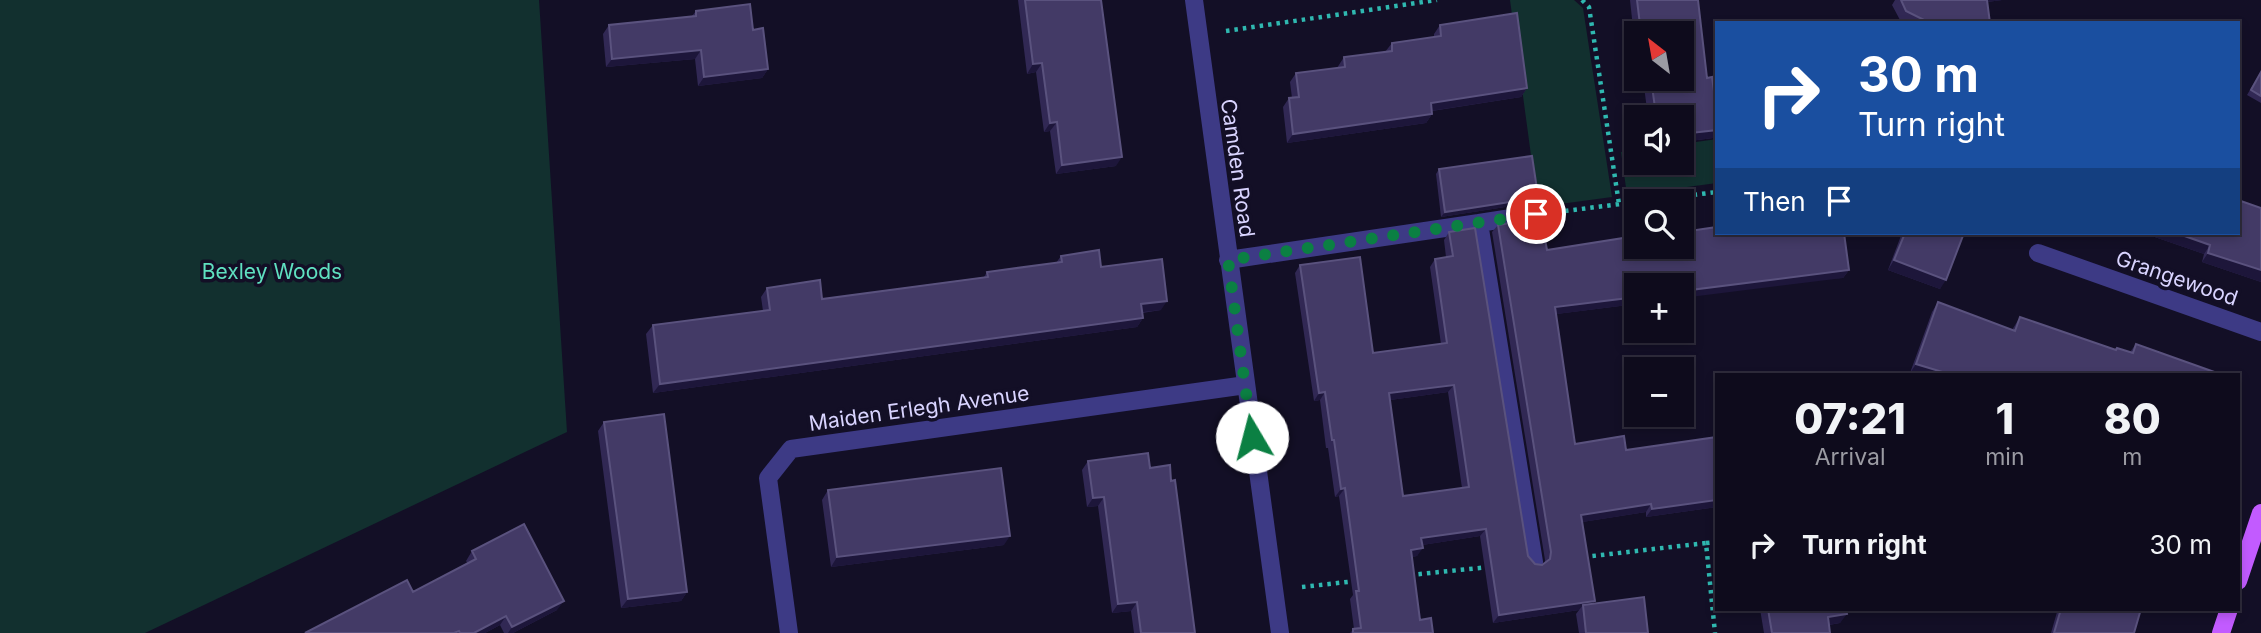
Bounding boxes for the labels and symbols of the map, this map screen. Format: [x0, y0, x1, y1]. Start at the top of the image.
north arrow [1624, 21, 1694, 91]
street label: Camden Road [1216, 97, 1260, 239]
pin [1506, 184, 1566, 244]
street label: Grangewood [2113, 245, 2241, 311]
park label: Bexley Woods [202, 259, 342, 284]
street label: Maiden Erlegh Avenue [807, 380, 1031, 436]
position arrow [1215, 400, 1289, 474]

